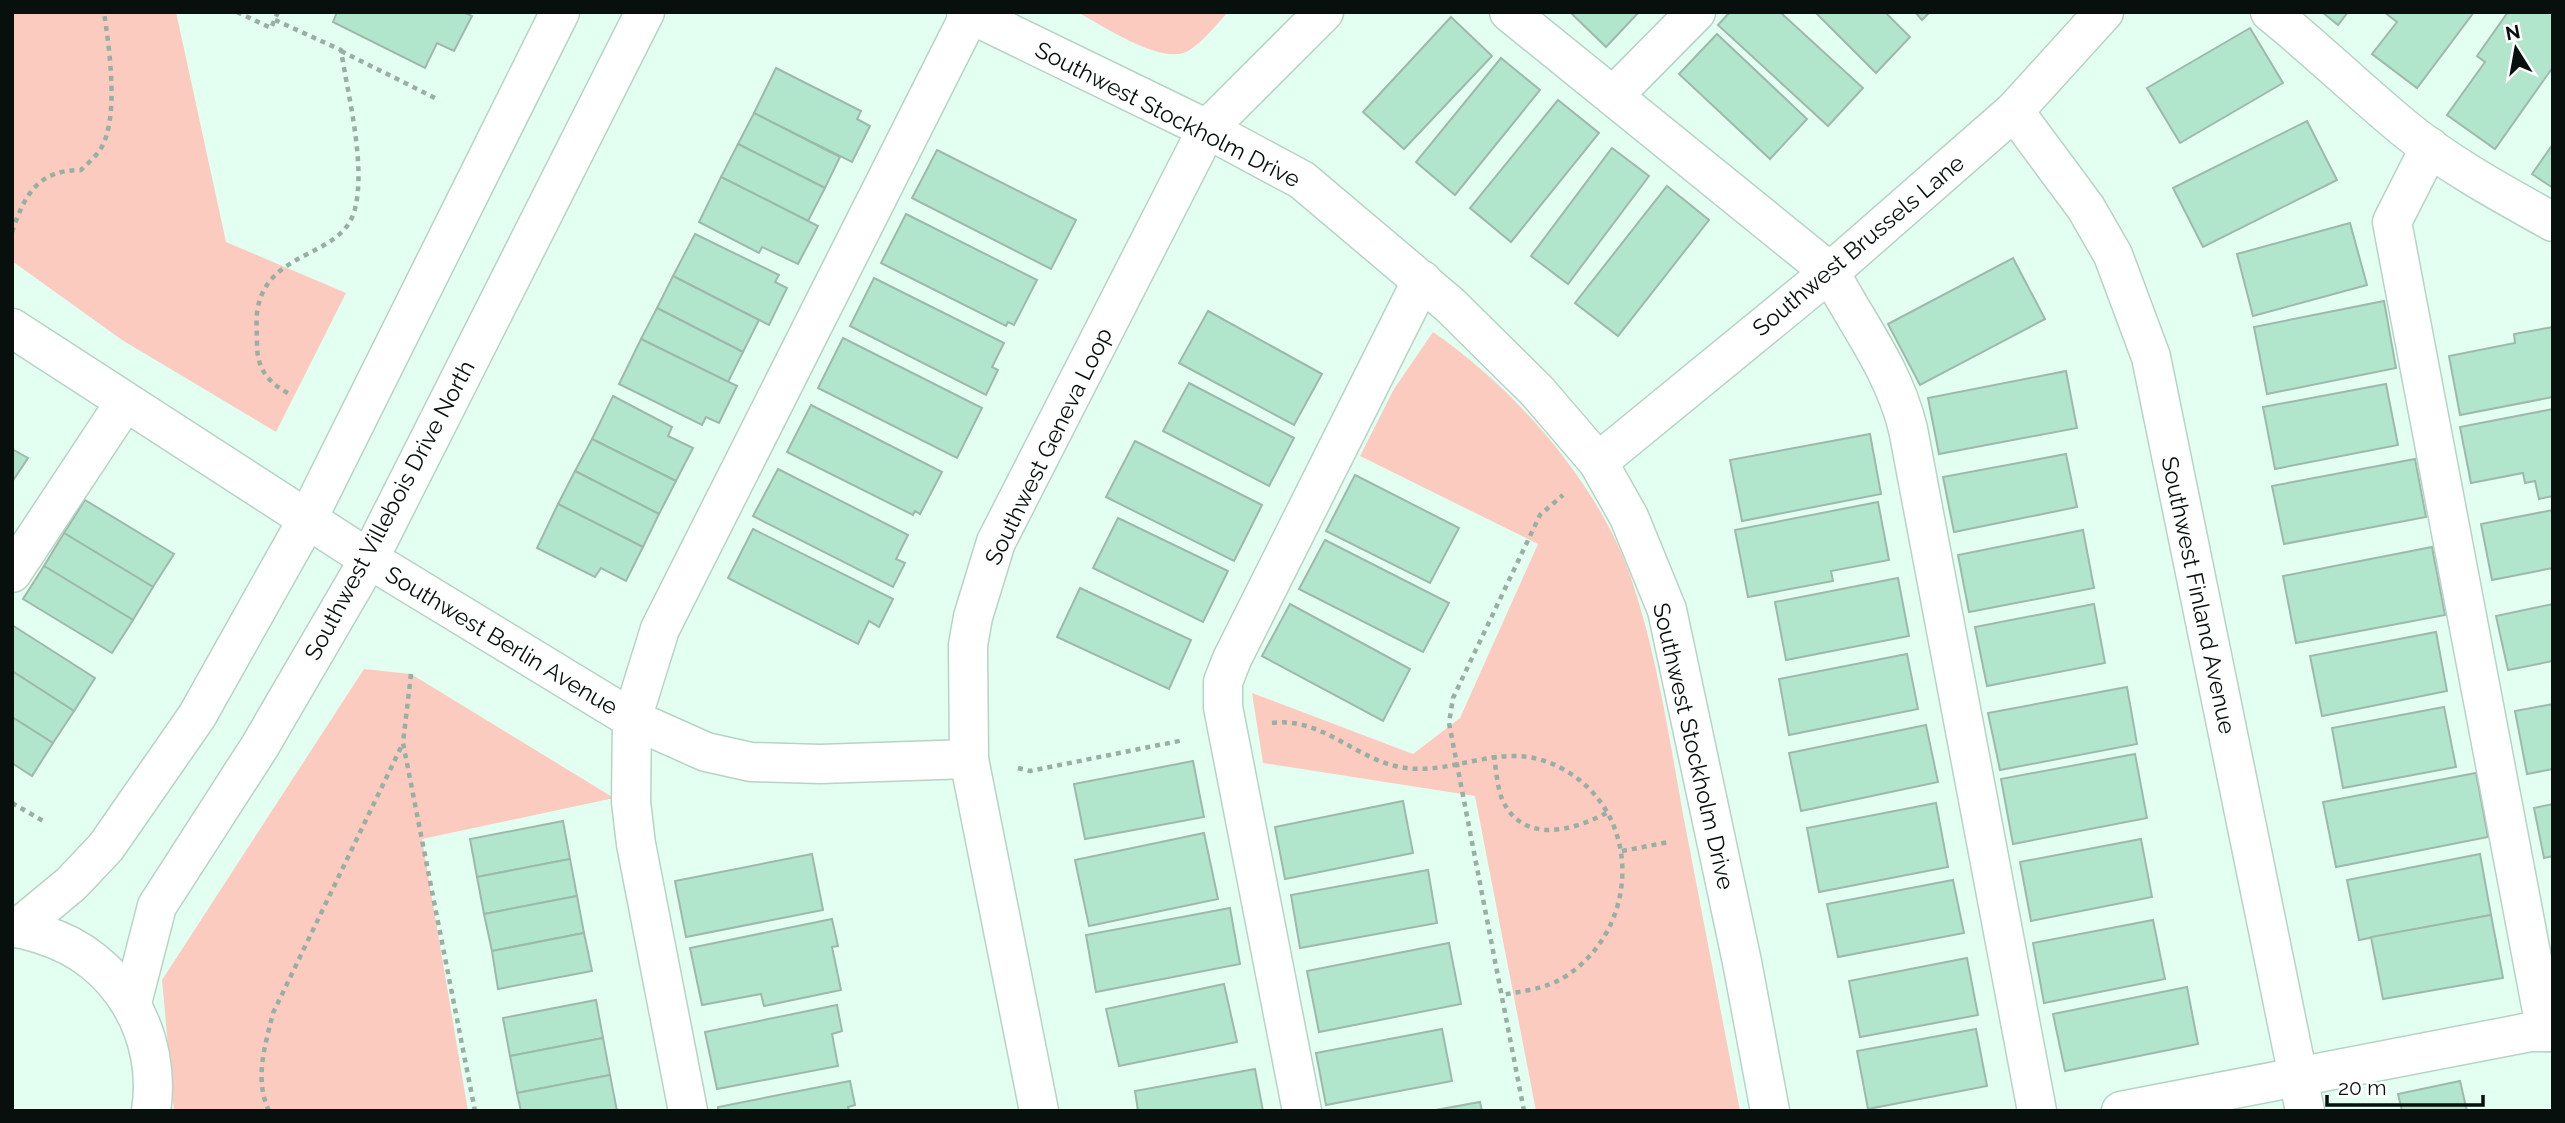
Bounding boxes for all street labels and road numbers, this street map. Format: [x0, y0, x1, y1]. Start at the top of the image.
street label: Southwest Stockholm Drive [1031, 35, 1305, 193]
street label: Southwest Brussels Lane [1747, 149, 1969, 341]
street label: Southwest Geneva Loop [979, 323, 1117, 569]
street label: Southwest Villebois Drive North [298, 356, 480, 664]
street label: Southwest Finland Avenue [2156, 454, 2242, 736]
street label: Southwest Berlin Avenue [381, 560, 623, 720]
street label: Southwest Stockholm Drive [1648, 600, 1740, 892]

